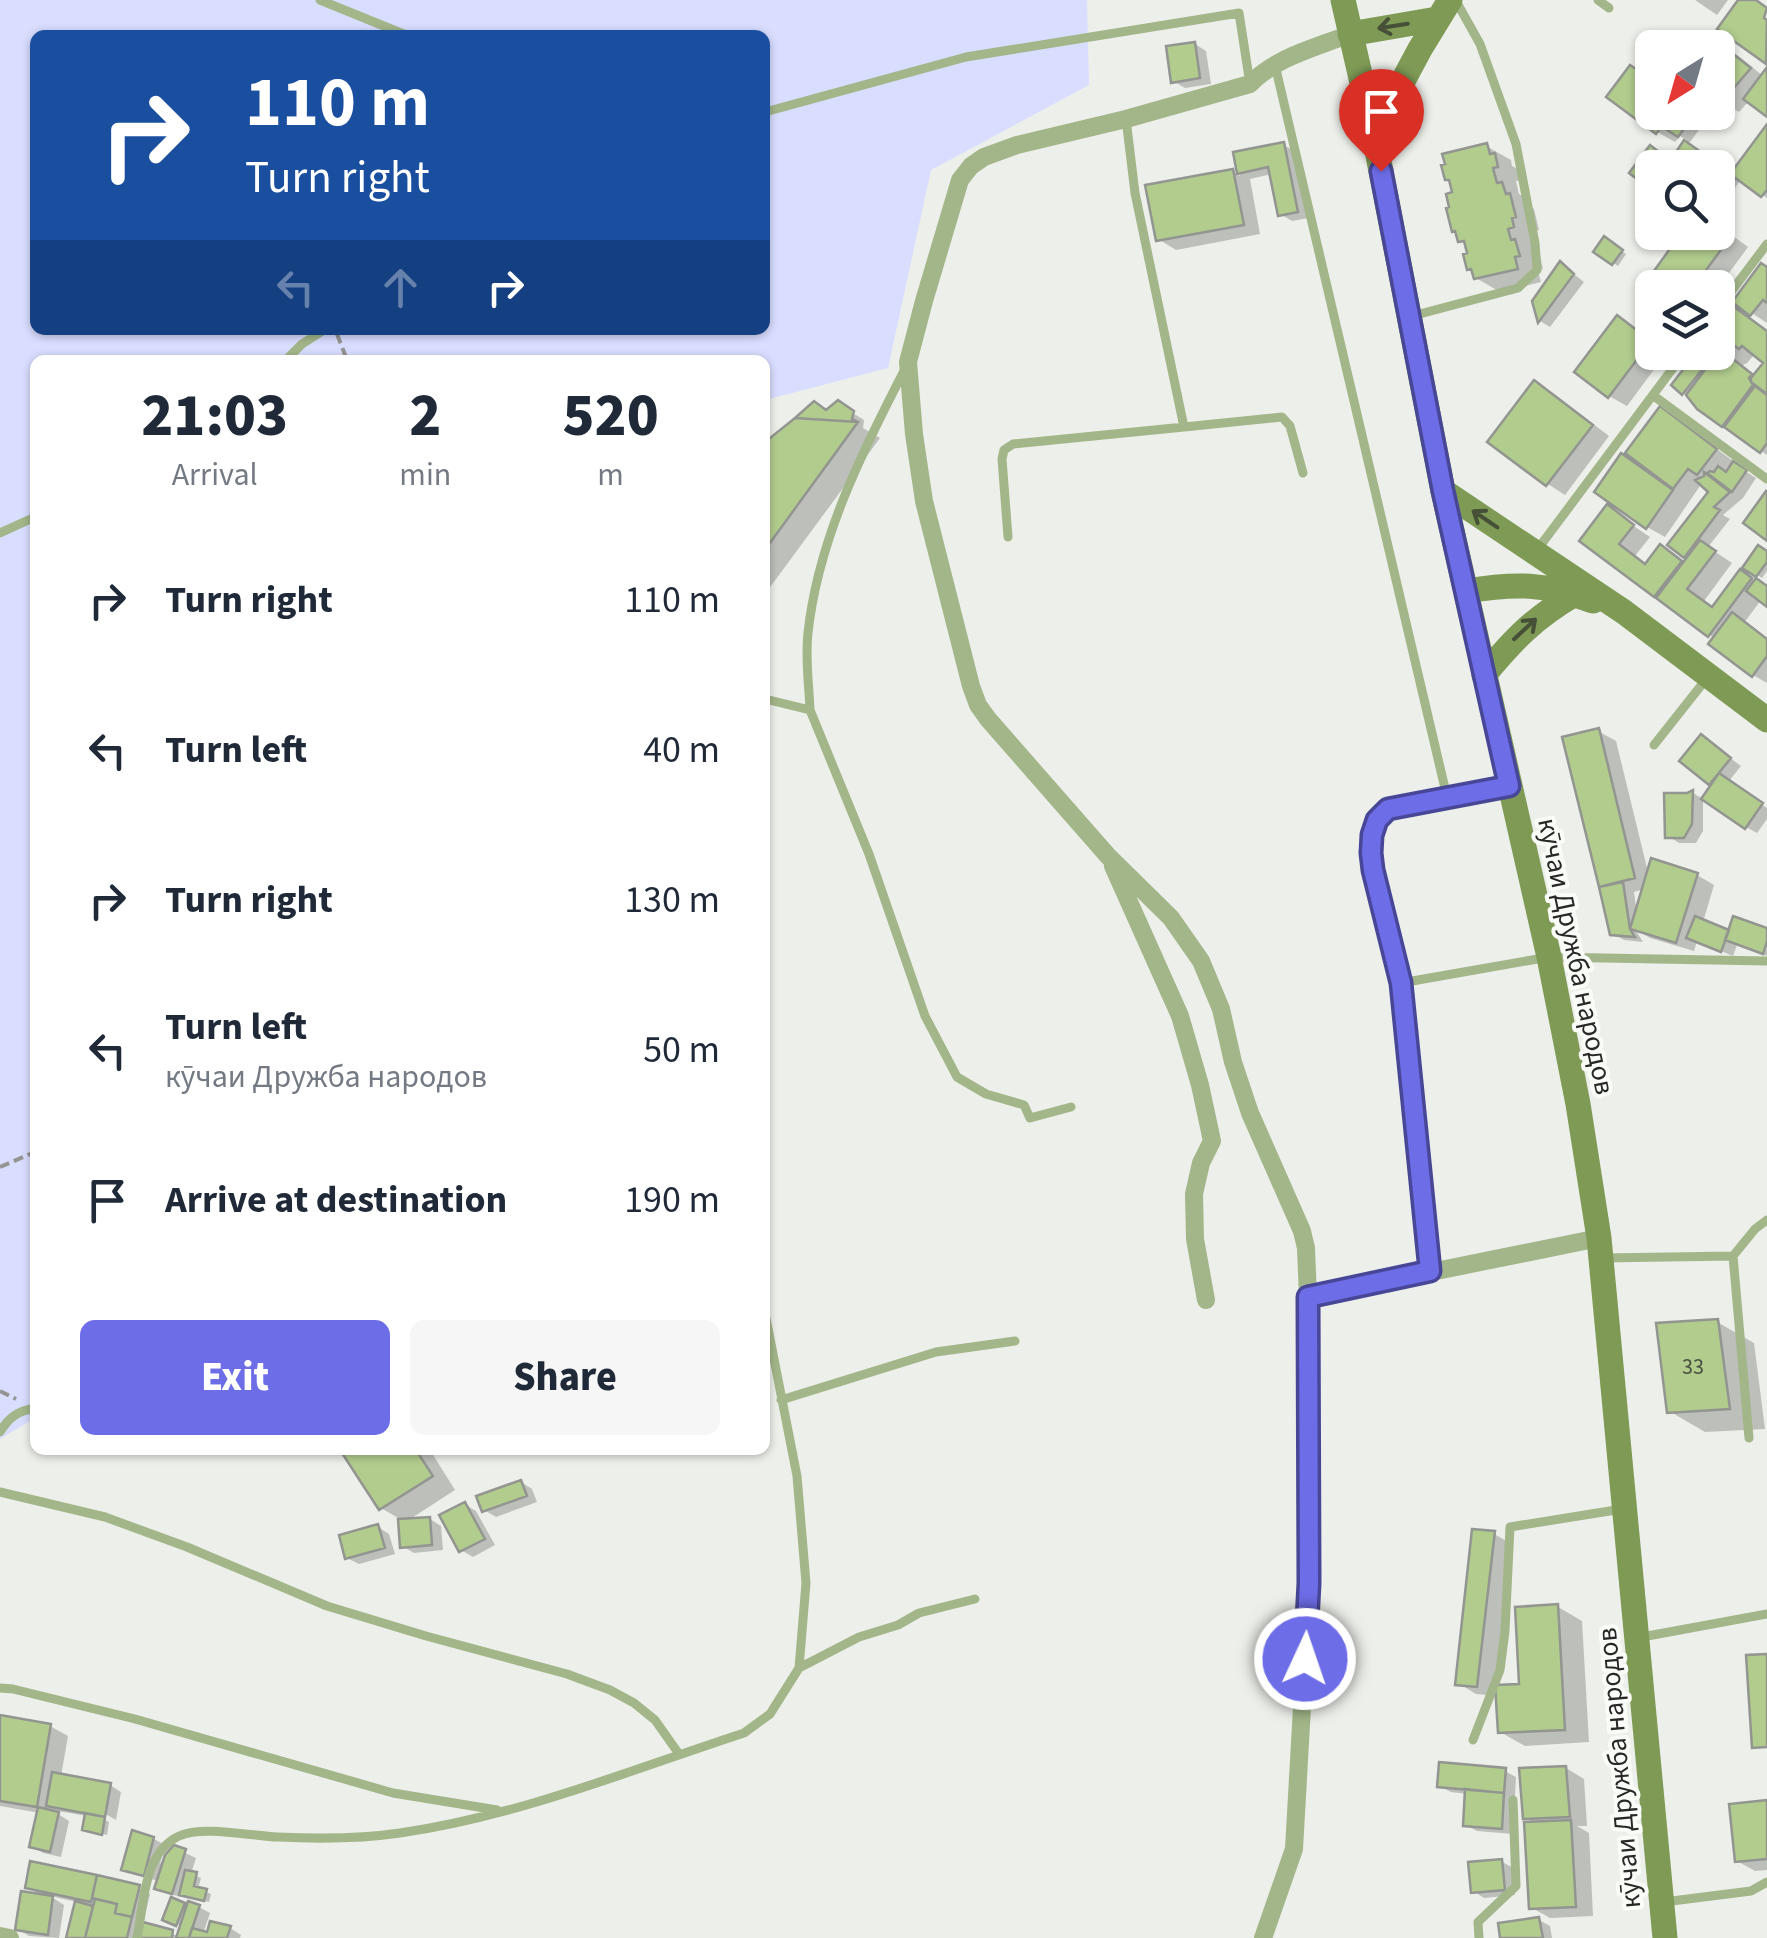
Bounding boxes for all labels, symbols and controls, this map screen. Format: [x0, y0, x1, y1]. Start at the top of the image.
one-way arrow [1378, 18, 1410, 36]
north arrow [1635, 30, 1735, 130]
map controls [1635, 30, 1735, 370]
text: 110 m [245, 53, 430, 153]
pin [1339, 69, 1424, 172]
icon: right [80, 70, 210, 200]
icon: arrive [1354, 84, 1409, 139]
text: Turn right [245, 146, 430, 210]
button: search [1635, 150, 1735, 250]
icon: left [268, 260, 323, 315]
icon: ahead [373, 260, 428, 315]
icon: right [478, 260, 533, 315]
button: layers [1635, 270, 1735, 370]
text: 21:03 [141, 374, 288, 459]
text: 2 [409, 374, 441, 459]
text: 520 [563, 374, 659, 459]
text: Arrival [172, 452, 258, 498]
text: min [399, 452, 451, 498]
text: m [597, 452, 624, 498]
one-way arrow [1471, 509, 1499, 530]
icon: right [80, 573, 135, 628]
text: Turn right [165, 573, 333, 627]
text: 110 m [624, 573, 720, 627]
one-way arrow [1513, 617, 1537, 641]
icon: left [80, 723, 135, 778]
text: Turn left [165, 723, 307, 777]
text: 40 m [643, 723, 720, 777]
street label: кӯчаи Дружба народов [1527, 814, 1625, 1098]
icon: right [80, 873, 135, 928]
text: Turn right [165, 873, 333, 927]
text: 130 m [624, 873, 720, 927]
text: Turn left [165, 1000, 307, 1054]
icon: left [80, 1023, 135, 1078]
text: 50 m [643, 1023, 720, 1077]
text: кӯчаи Дружба народов [165, 1054, 487, 1100]
icon: arrive [80, 1173, 135, 1228]
text: Arrive at destination [165, 1173, 507, 1227]
text: 190 m [624, 1173, 720, 1227]
button: Exit [80, 1320, 390, 1435]
button: Share [410, 1320, 720, 1435]
house number: 33 [1682, 1351, 1704, 1383]
position arrow [1253, 1607, 1357, 1711]
street label: кӯчаи Дружба народов [1587, 1626, 1651, 1910]

